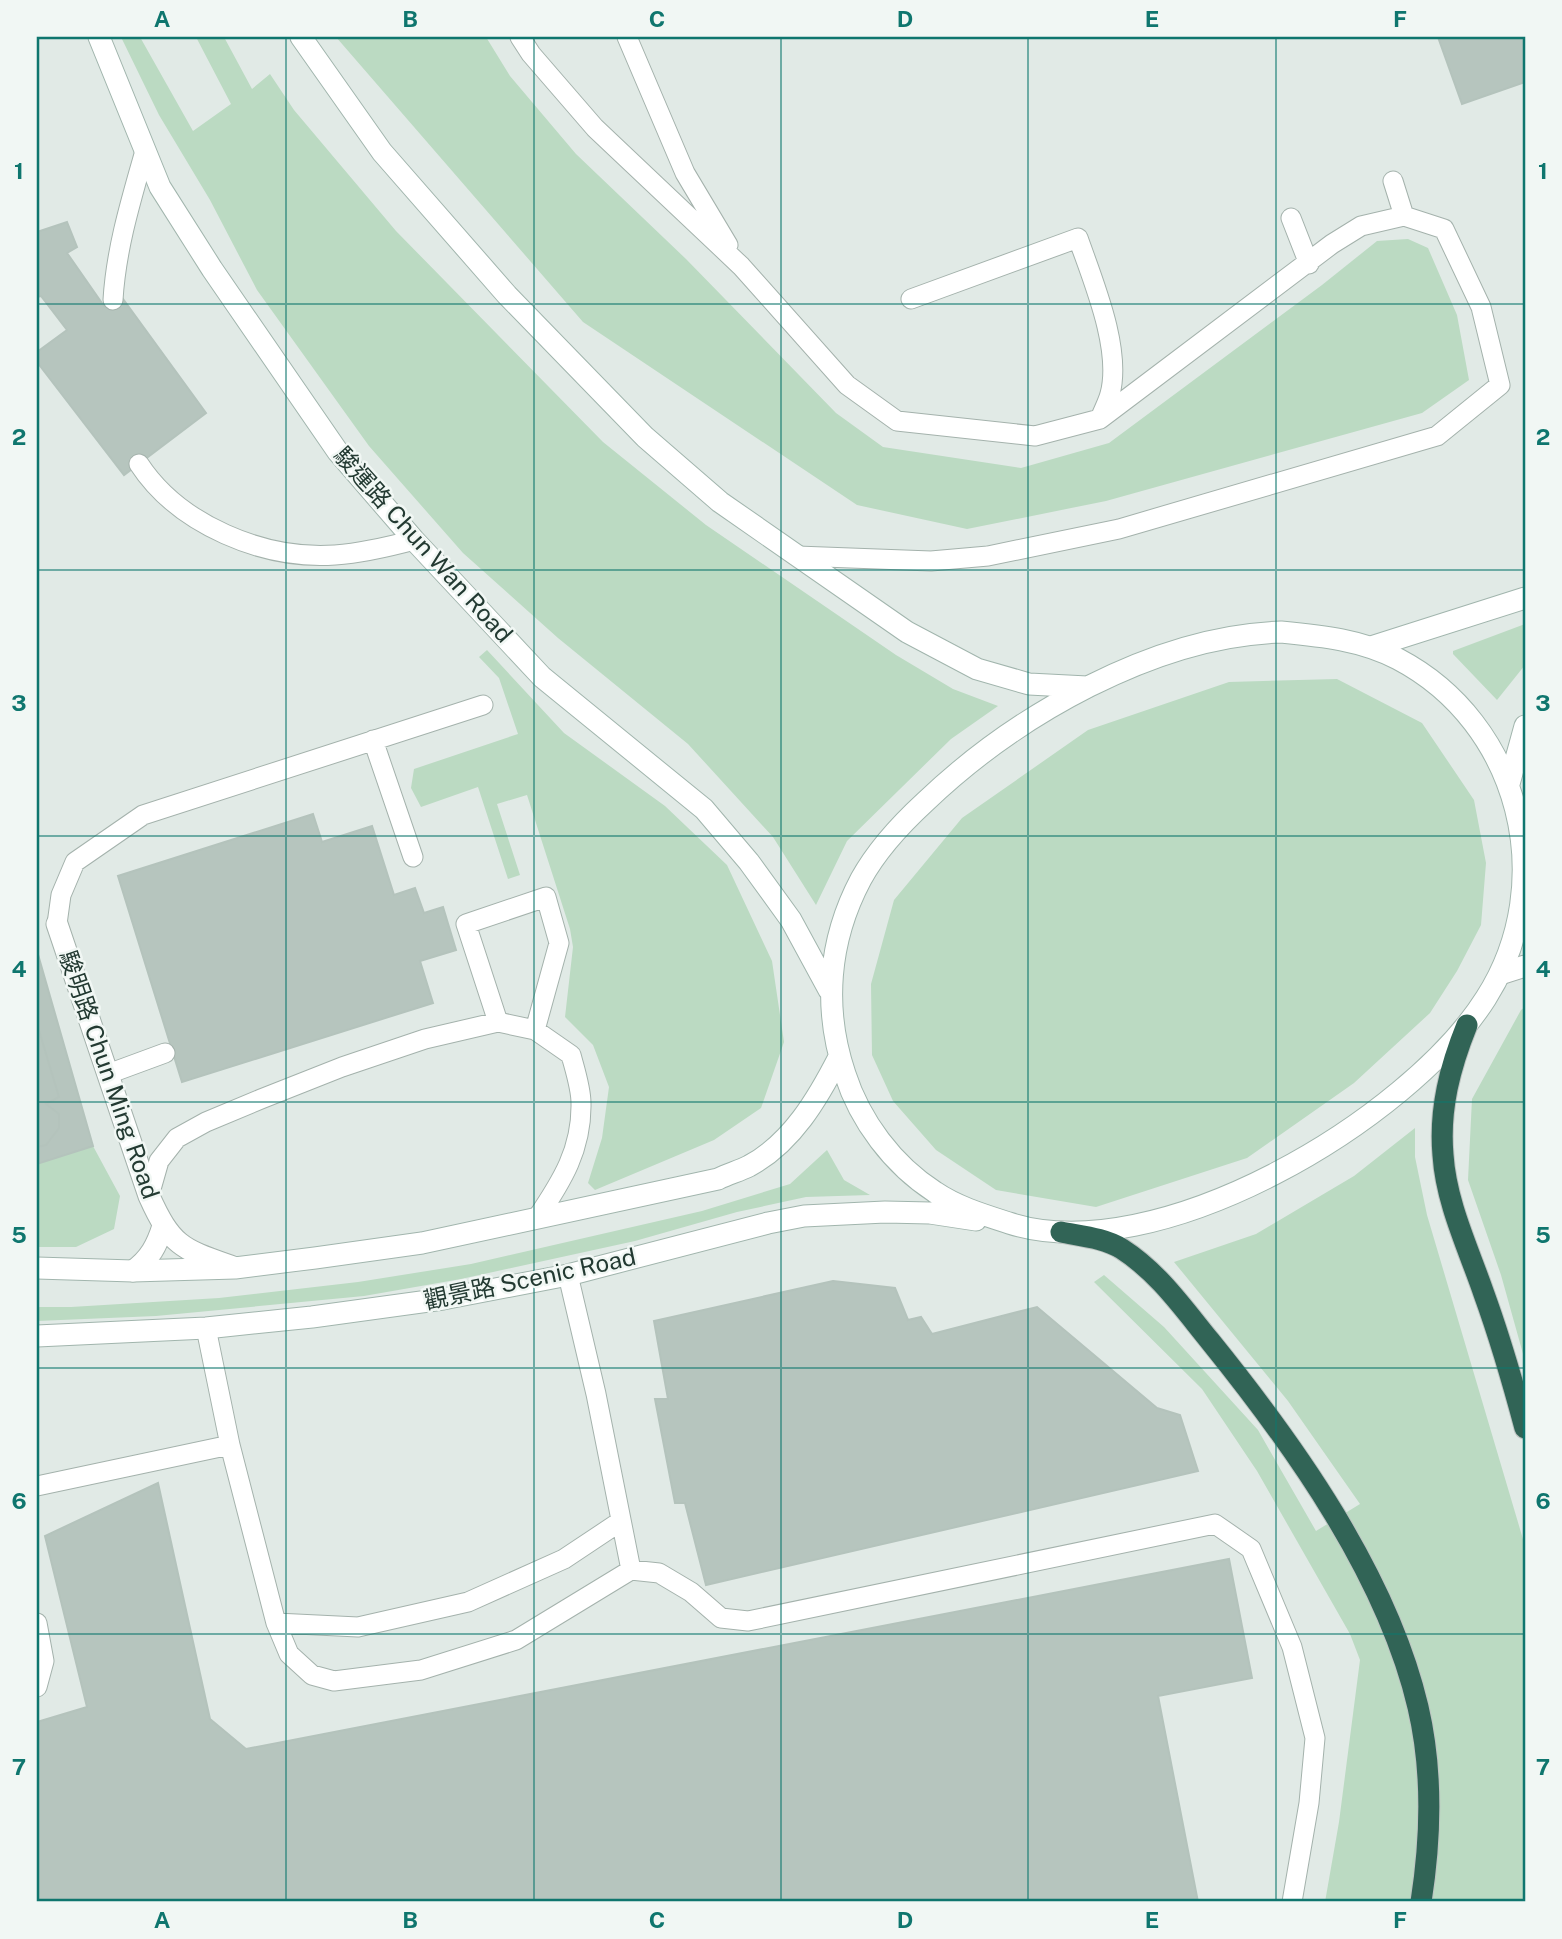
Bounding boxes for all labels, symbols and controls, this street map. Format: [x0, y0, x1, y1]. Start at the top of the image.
text: A [154, 5, 171, 32]
text: B [402, 5, 418, 32]
text: C [649, 5, 665, 32]
text: D [897, 5, 913, 32]
text: E [1145, 5, 1159, 32]
text: F [1393, 5, 1407, 32]
text: 1 [14, 157, 24, 184]
text: 1 [1538, 157, 1548, 184]
text: 2 [12, 423, 26, 450]
text: 2 [1536, 423, 1550, 450]
street label: 駿運路 Chun Wan Road [329, 441, 519, 648]
text: 3 [11, 689, 27, 716]
text: 3 [1535, 689, 1551, 716]
street label: 駿明路 Chun Ming Road [54, 947, 166, 1203]
text: 4 [11, 955, 27, 982]
text: 4 [1535, 955, 1551, 982]
text: 5 [11, 1221, 27, 1248]
text: 5 [1535, 1221, 1551, 1248]
street label: 觀景路 Scenic Road [421, 1242, 638, 1314]
text: 6 [11, 1487, 27, 1514]
text: 6 [1535, 1487, 1551, 1514]
text: 7 [12, 1753, 26, 1780]
text: 7 [1536, 1753, 1550, 1780]
text: A [154, 1906, 171, 1933]
text: B [402, 1906, 418, 1933]
text: C [649, 1906, 665, 1933]
text: D [897, 1906, 913, 1933]
text: E [1145, 1906, 1159, 1933]
text: F [1393, 1906, 1407, 1933]

